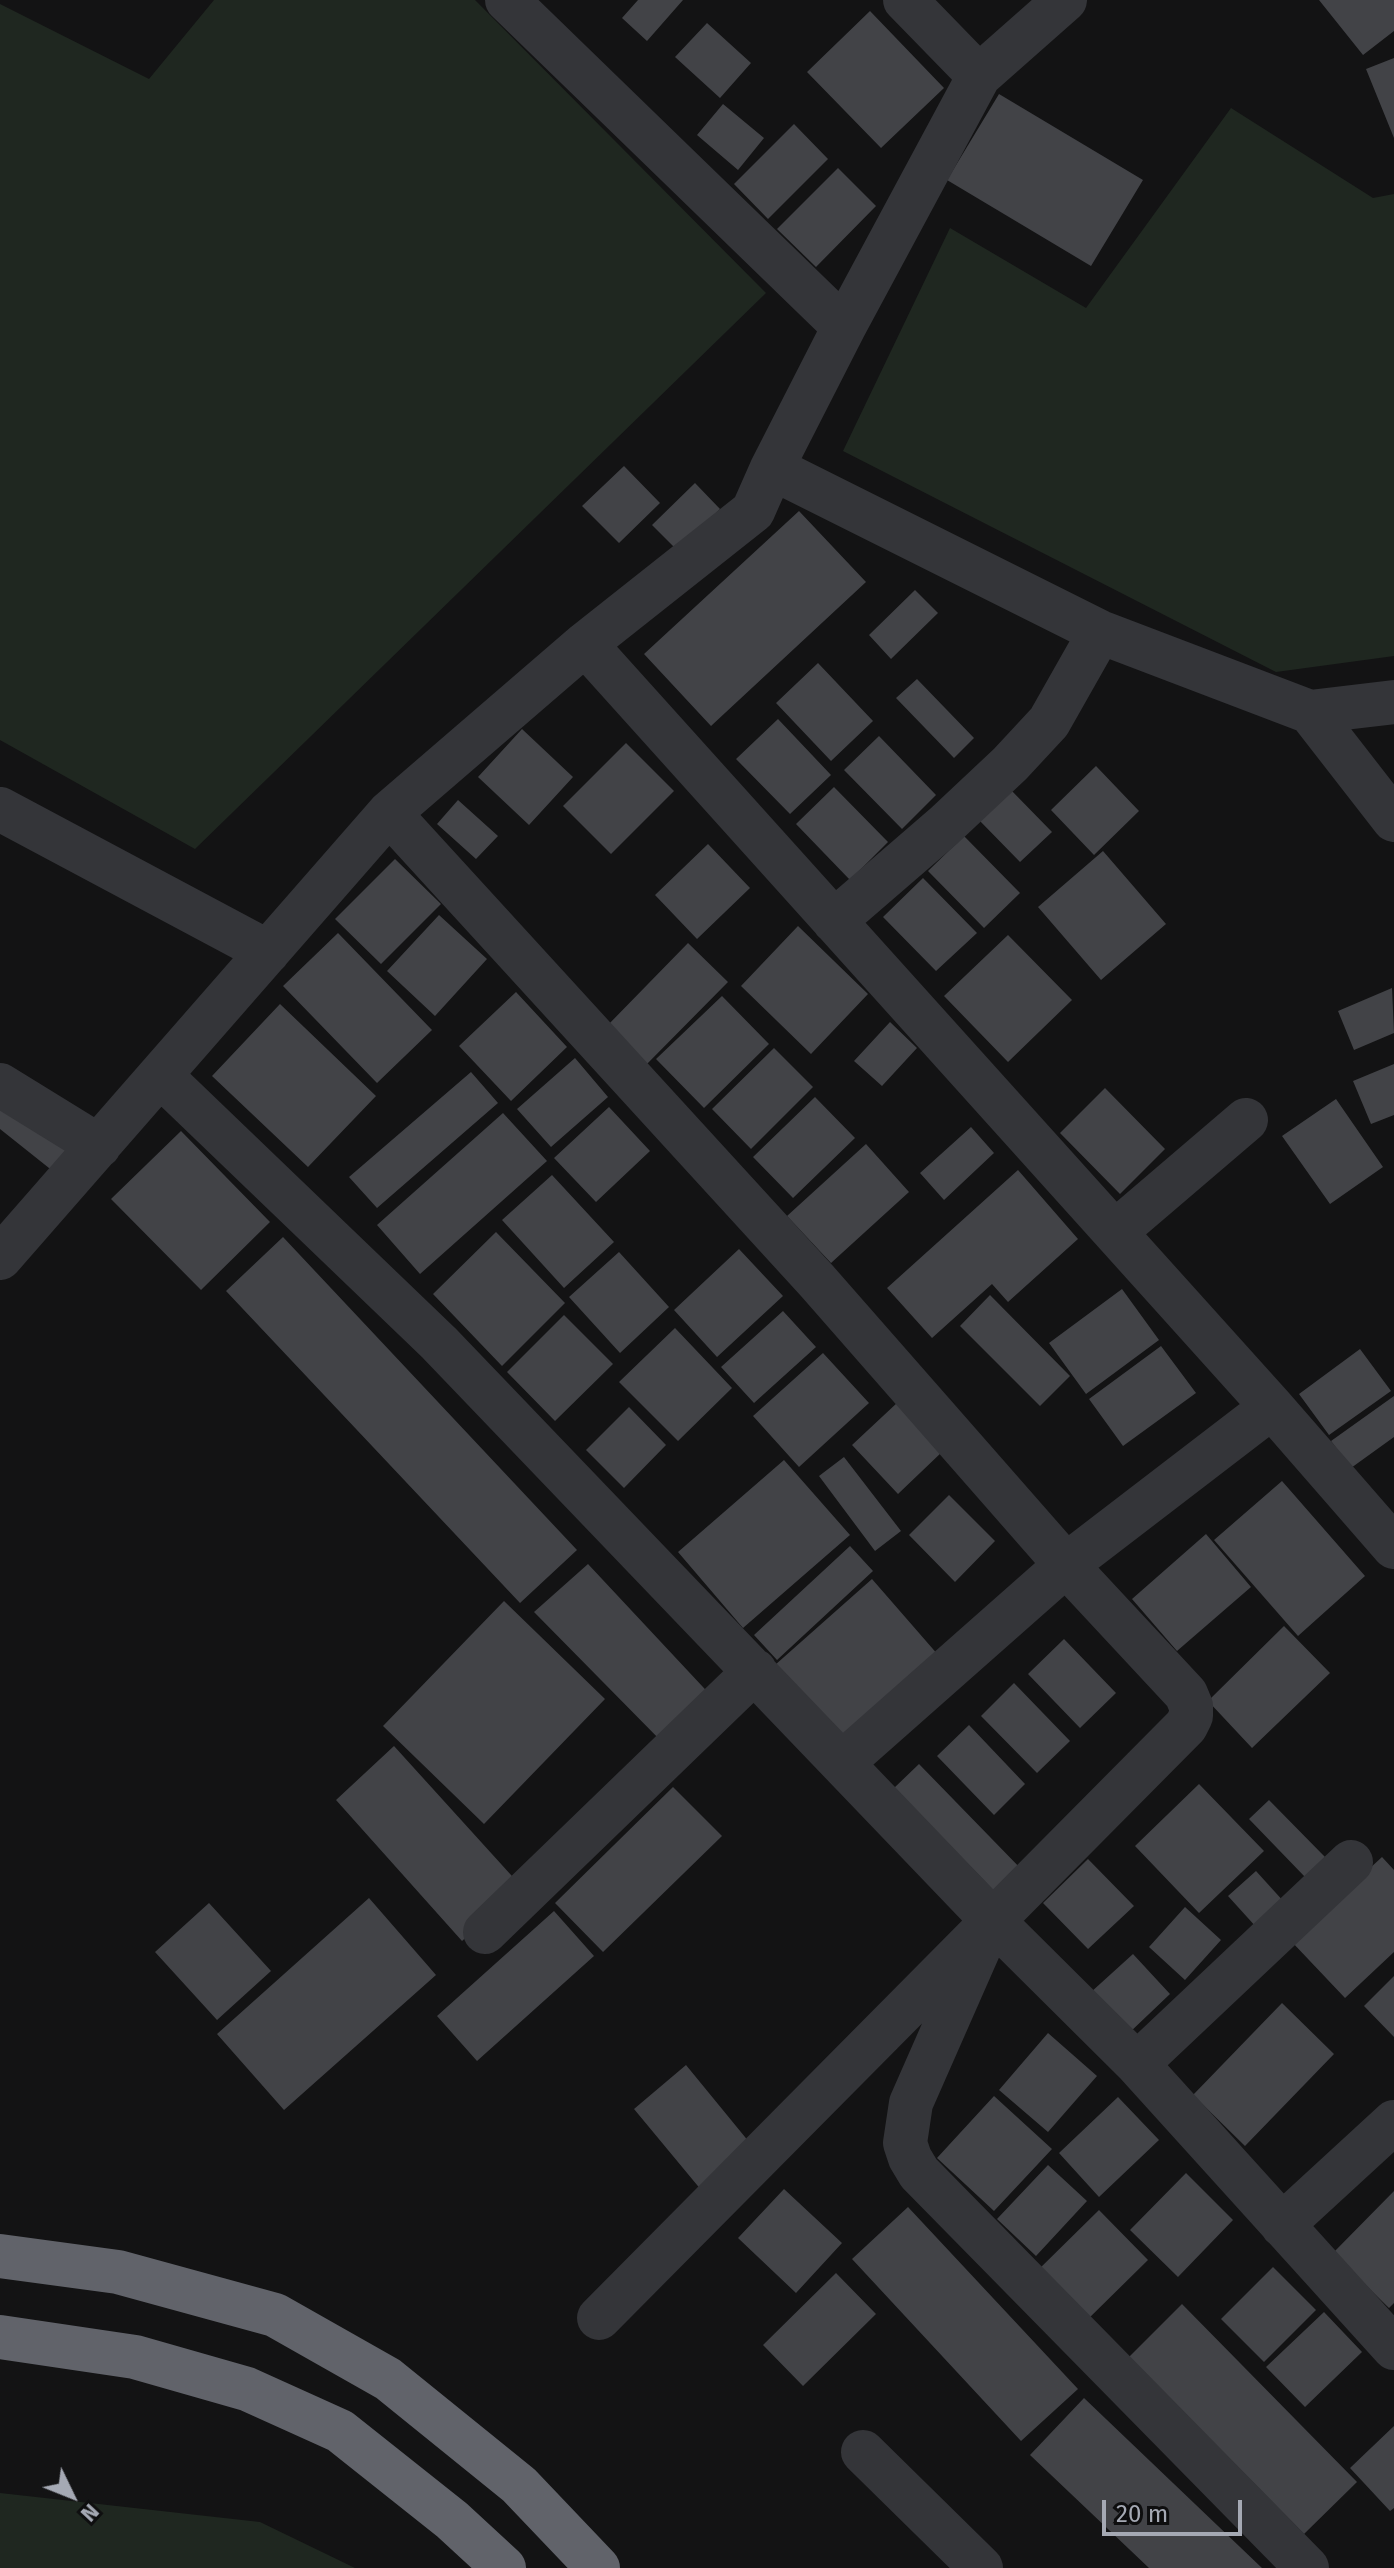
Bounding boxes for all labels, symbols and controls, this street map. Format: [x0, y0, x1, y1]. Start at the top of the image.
north arrow [32, 2456, 112, 2536]
scale bar [1106, 2484, 1246, 2534]
text: N [75, 2498, 105, 2527]
text: 20 m [1116, 2500, 1168, 2528]

